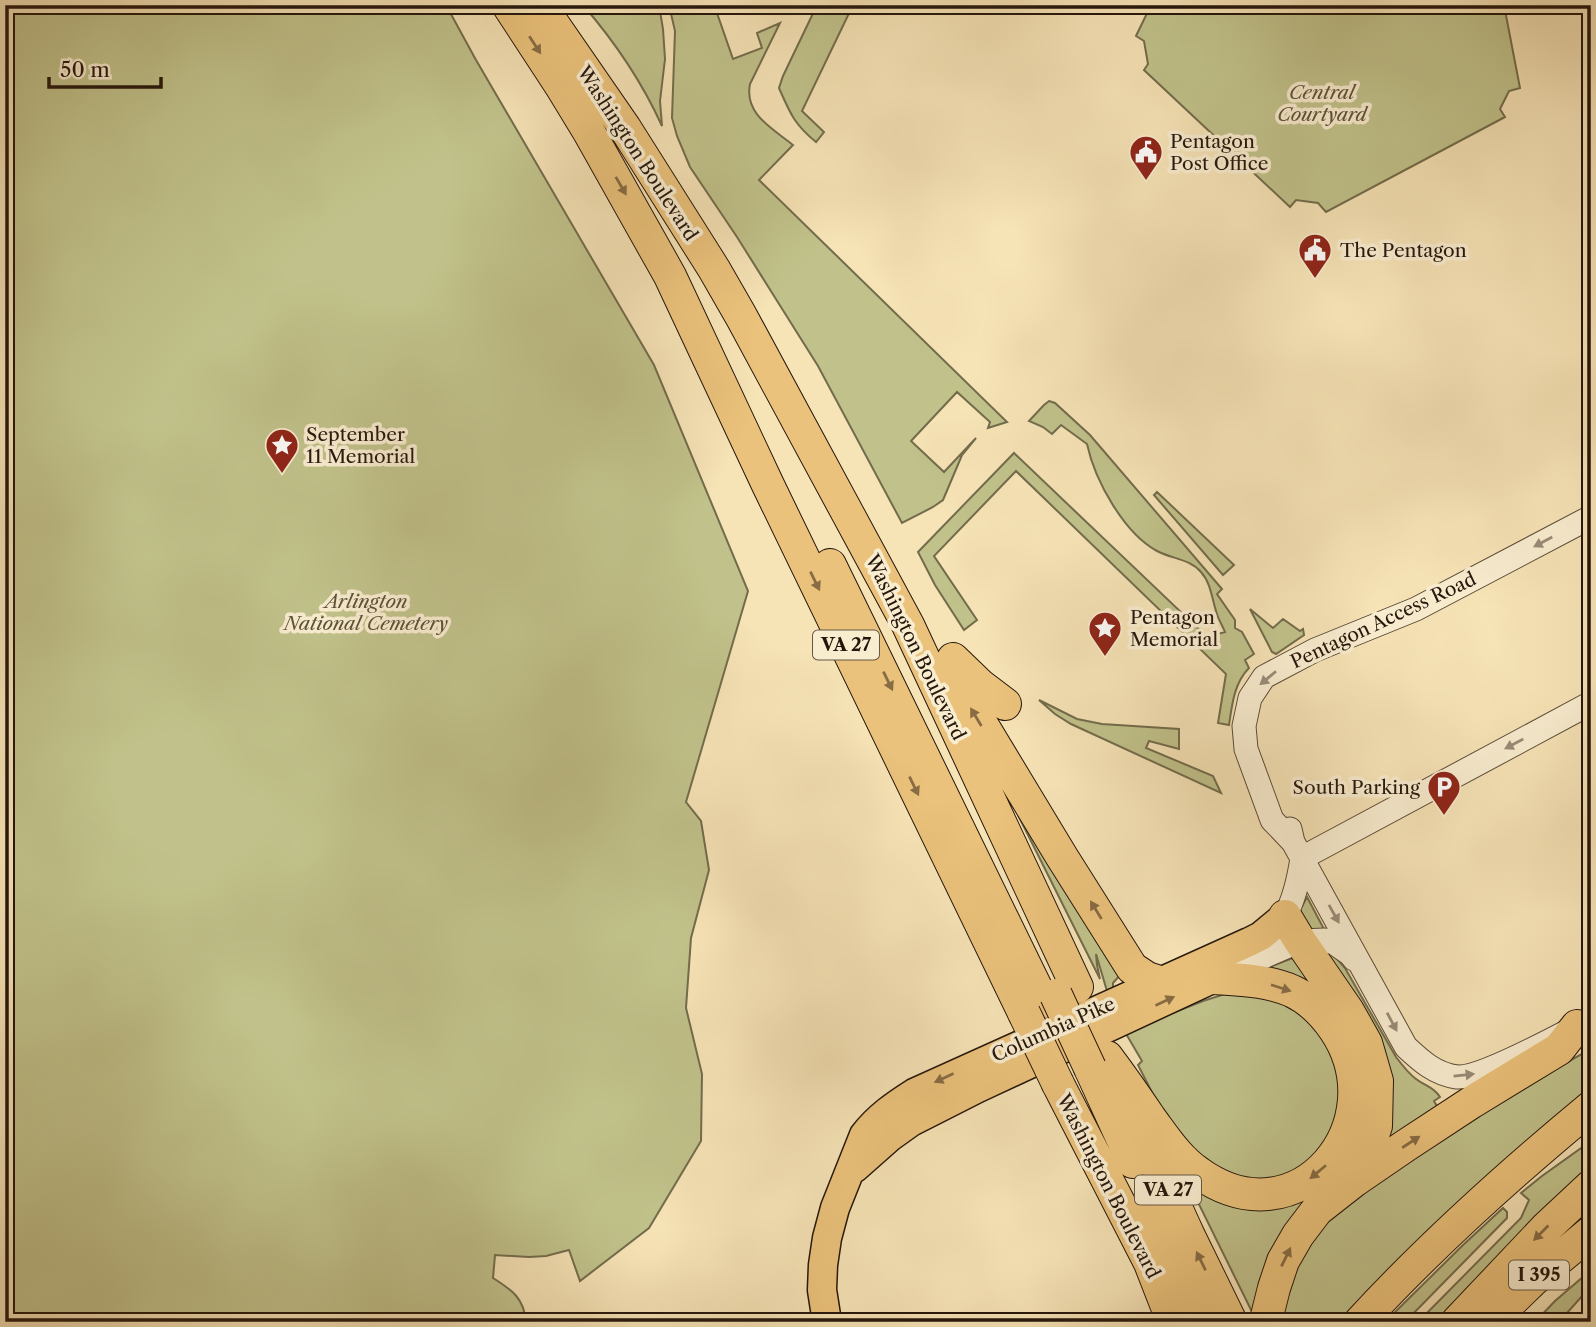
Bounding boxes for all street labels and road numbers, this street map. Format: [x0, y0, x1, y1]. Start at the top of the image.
street label: Washington Boulevard [572, 61, 703, 245]
street label: Washington Boulevard [860, 550, 971, 744]
street label: Pentagon Access Road [1287, 567, 1480, 674]
road number: VA 27 [813, 630, 879, 660]
street label: Columbia Pike [988, 992, 1118, 1067]
street label: Washington Boulevard [1052, 1089, 1165, 1283]
road number: VA 27 [1135, 1176, 1201, 1204]
road number: I 395 [1509, 1260, 1569, 1290]

